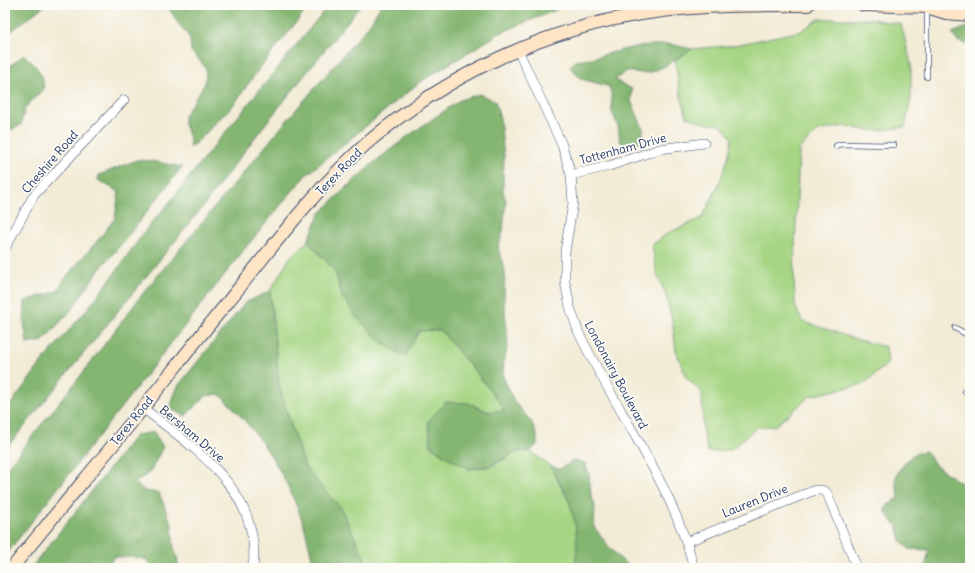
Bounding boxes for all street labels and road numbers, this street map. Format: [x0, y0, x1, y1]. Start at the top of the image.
street label: Cheshire Road [18, 127, 81, 196]
street label: Tottenham Drive [578, 130, 668, 167]
street label: Terex Road [312, 145, 365, 198]
street label: Londonairy Boulevard [582, 318, 651, 431]
street label: Terex Road [107, 393, 156, 449]
street label: Bersham Drive [157, 402, 228, 465]
street label: Lauren Drive [720, 481, 790, 520]

